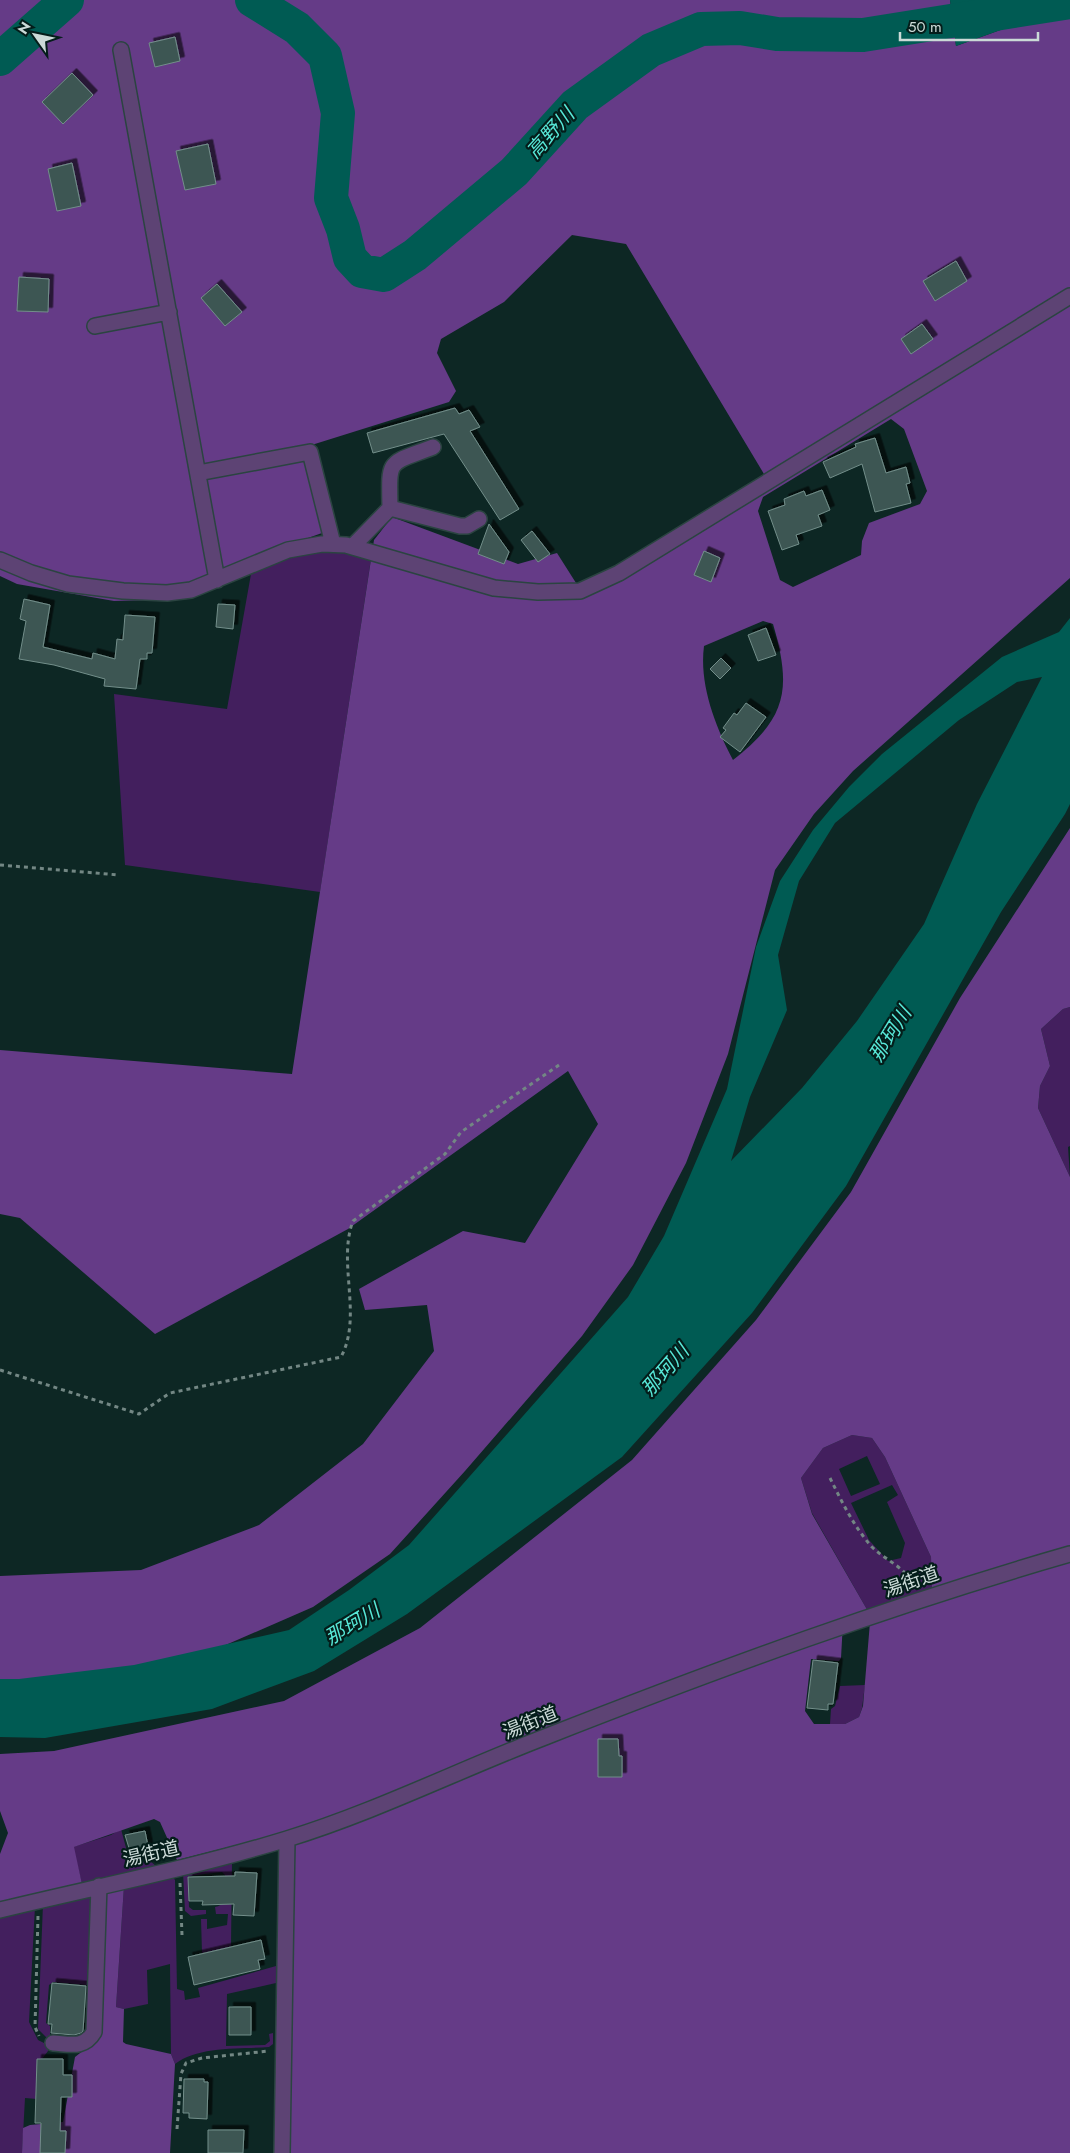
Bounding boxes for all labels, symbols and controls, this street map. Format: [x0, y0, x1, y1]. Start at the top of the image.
north arrow [10, 10, 60, 60]
scale bar [900, 10, 1038, 42]
text: 50 m [908, 16, 942, 38]
text: N [13, 18, 36, 38]
water label: 高野川 [520, 100, 583, 165]
water label: 那珂川 [862, 999, 920, 1067]
water label: 那珂川 [635, 1337, 697, 1402]
street label: 湯街道 [880, 1559, 943, 1604]
water label: 那珂川 [319, 1596, 387, 1652]
street label: 湯街道 [499, 1699, 562, 1746]
street label: 湯街道 [120, 1834, 182, 1873]

